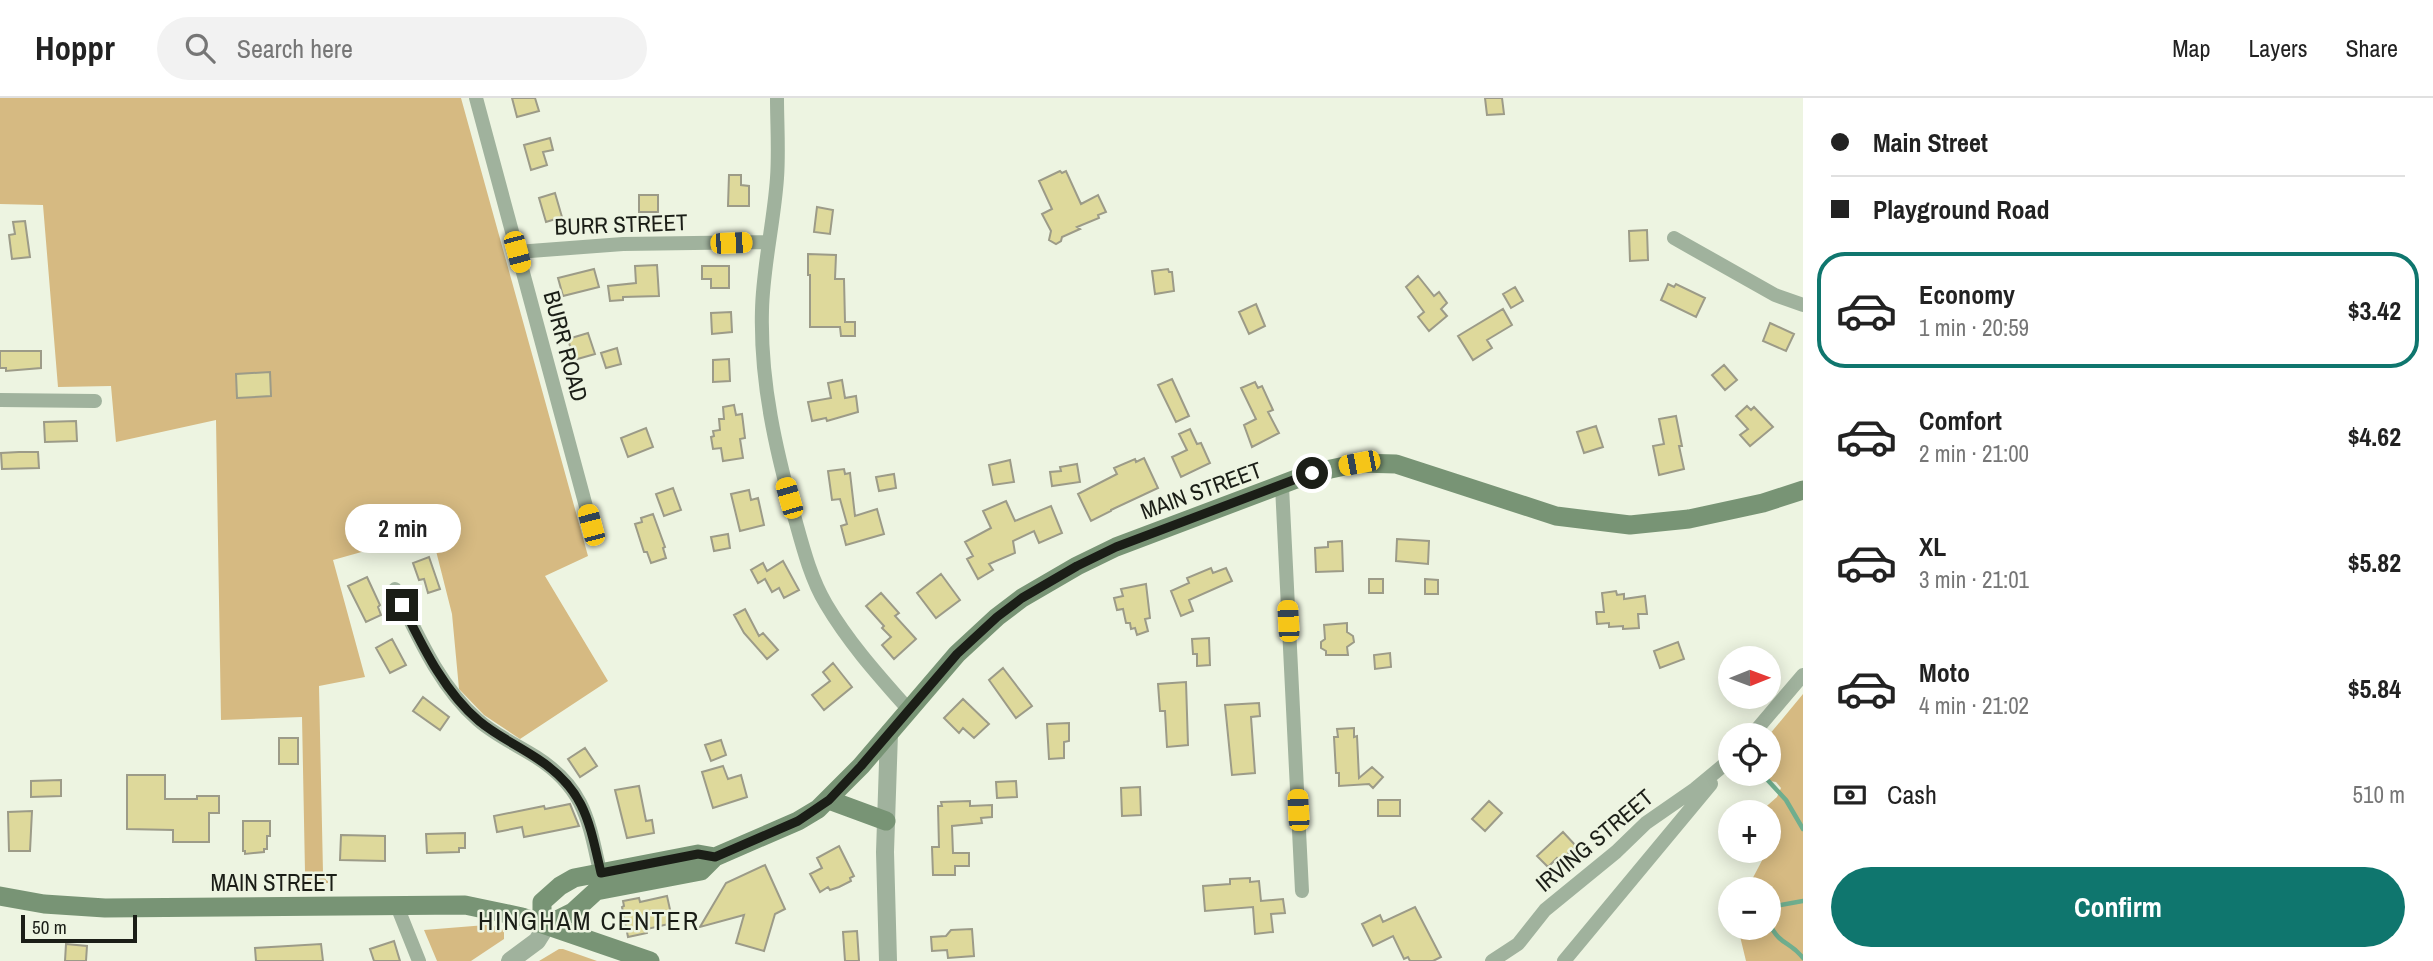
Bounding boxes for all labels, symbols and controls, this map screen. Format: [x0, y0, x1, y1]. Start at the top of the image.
search box [157, 17, 647, 80]
text: Hoppr [35, 26, 115, 70]
icon: search [181, 29, 219, 67]
text: Search here [237, 31, 353, 66]
text: Map [2172, 32, 2210, 64]
text: Layers [2248, 32, 2307, 64]
text: Share [2345, 32, 2398, 64]
text: Main Street [1873, 125, 1988, 160]
text: Playground Road [1873, 192, 2050, 227]
street label: BURR STREET [554, 206, 689, 242]
car [502, 229, 533, 275]
car [710, 232, 753, 254]
text: Economy [1919, 277, 2015, 312]
icon: car [1835, 279, 1898, 342]
street label: BURR ROAD [536, 287, 596, 405]
text: $3.42 [2348, 293, 2401, 328]
text: 1 min · 20:59 [1919, 312, 2029, 343]
text: Comfort [1919, 403, 2002, 438]
icon: car [1835, 405, 1898, 468]
text: $4.62 [2348, 419, 2401, 454]
text: 2 min · 21:00 [1919, 438, 2029, 469]
car [1337, 449, 1382, 477]
street label: MAIN STREET [1136, 454, 1266, 526]
route start [1296, 457, 1328, 489]
car [774, 475, 805, 521]
car [576, 502, 607, 548]
callout: 2 min [344, 504, 460, 552]
text: 2 min [378, 513, 428, 544]
text: XL [1919, 529, 1946, 564]
icon: car [1835, 531, 1898, 594]
text: $5.82 [2348, 545, 2401, 580]
text: 3 min · 21:01 [1919, 564, 2029, 595]
route end [386, 589, 418, 621]
car [1277, 599, 1300, 643]
north arrow [1718, 646, 1782, 709]
map controls [1718, 646, 1781, 940]
text: Moto [1919, 655, 1970, 690]
icon: car [1835, 657, 1898, 720]
text: $5.84 [2348, 671, 2401, 706]
text: 4 min · 21:02 [1919, 690, 2029, 721]
button: locate [1718, 723, 1781, 786]
icon: cash [1831, 776, 1869, 814]
text: Cash [1887, 777, 1937, 812]
text: 510 m [2353, 779, 2405, 810]
street label: IRVING STREET [1529, 781, 1660, 898]
car [1287, 788, 1310, 832]
button: + [1718, 800, 1781, 863]
street label: MAIN STREET [211, 867, 338, 898]
button: Confirm [1831, 867, 2405, 947]
button: − [1718, 877, 1781, 940]
district label: HINGHAM CENTER [478, 903, 700, 938]
scale bar [21, 912, 136, 944]
text: 50 m [32, 914, 67, 940]

